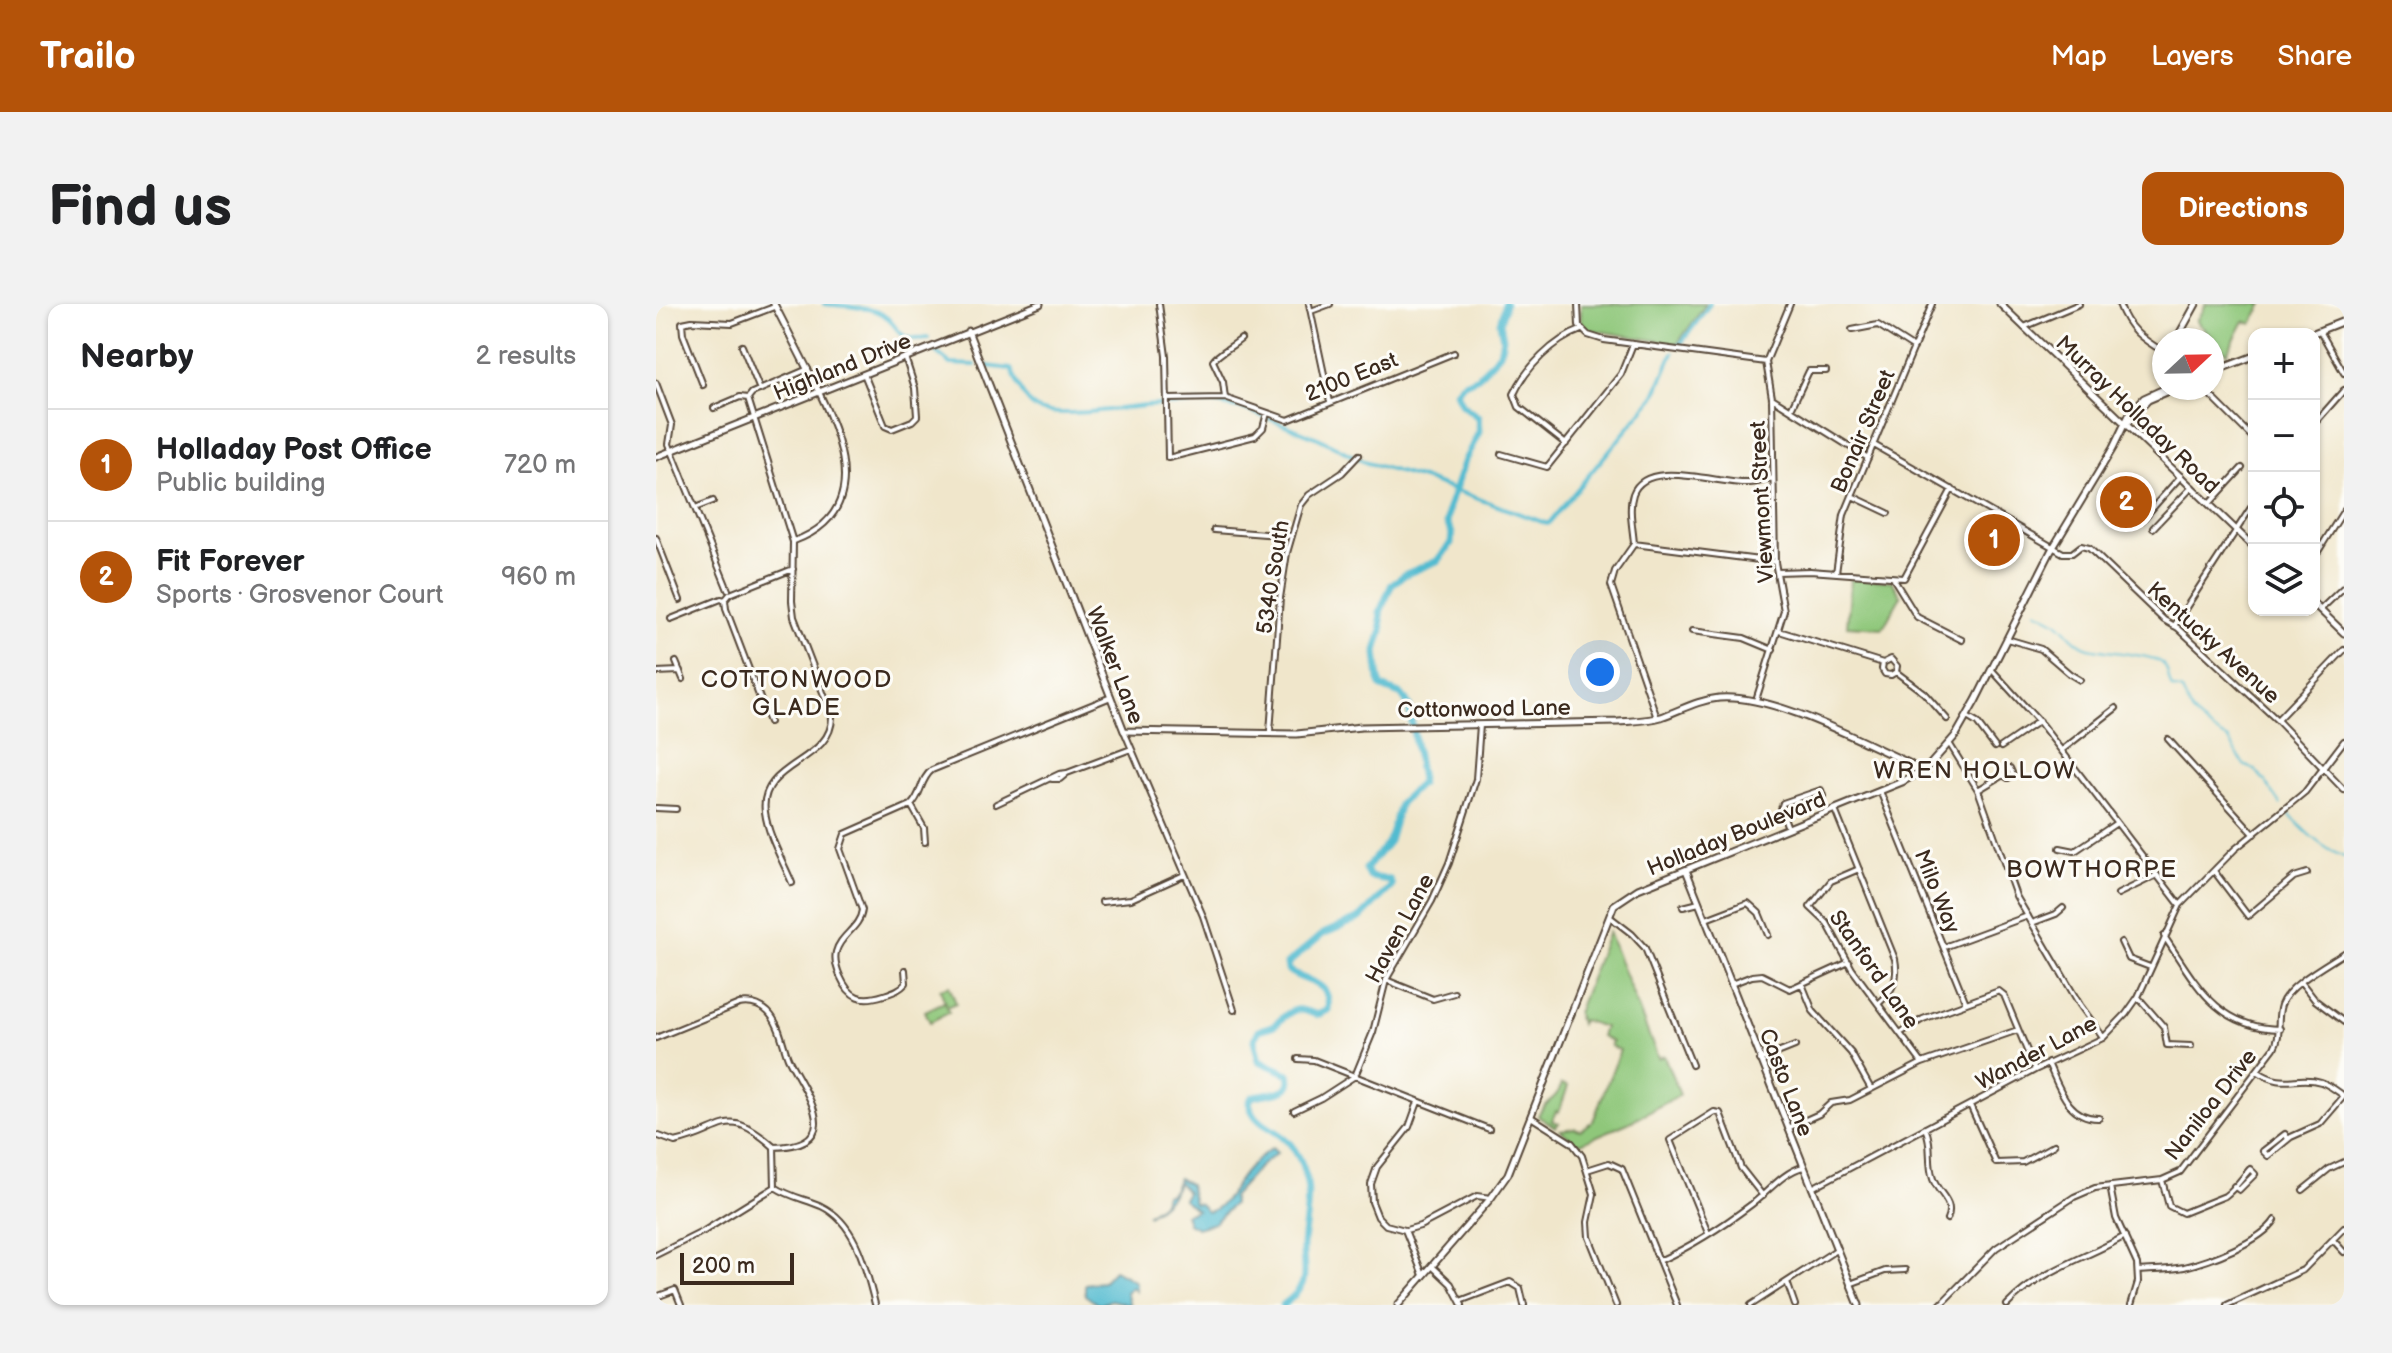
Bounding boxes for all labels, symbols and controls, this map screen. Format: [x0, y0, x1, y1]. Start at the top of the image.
text: Trailo [40, 34, 136, 79]
text: Map [2051, 40, 2107, 73]
text: Layers [2151, 40, 2234, 73]
text: Share [2278, 40, 2352, 73]
button: Directions [2142, 172, 2344, 245]
text: Find us [48, 175, 232, 242]
street label: Highland Drive [770, 328, 915, 407]
north arrow [2152, 328, 2224, 400]
map controls [2248, 328, 2320, 616]
button: + [2248, 328, 2320, 400]
street label: Murray Holladay Road [2050, 330, 2224, 500]
text: Nearby [80, 336, 194, 377]
text: 2 results [476, 341, 576, 372]
street label: 2100 East [1301, 347, 1402, 408]
street label: Bonair Street [1825, 366, 1902, 497]
button: − [2248, 400, 2320, 472]
street label: Viewmont Street [1745, 420, 1780, 584]
text: Holladay Post Office [156, 432, 432, 468]
text: 1 [101, 450, 111, 481]
text: 720 m [504, 450, 576, 481]
text: Public building [156, 468, 325, 499]
pin: 2 [2100, 472, 2152, 532]
button: locate [2248, 472, 2320, 544]
pin: 1 [1968, 510, 2020, 570]
street label: 5340 South [1251, 518, 1296, 636]
text: Fit Forever [156, 544, 304, 580]
button: layers [2248, 544, 2320, 616]
text: 2 [98, 562, 114, 593]
text: 960 m [501, 562, 576, 593]
street label: Kentucky Avenue [2141, 576, 2285, 710]
text: Sports · Grosvenor Court [156, 580, 443, 611]
street label: Walker Lane [1080, 603, 1149, 728]
your location [1580, 652, 1620, 692]
district label: COTTONWOOD GLADE [701, 665, 893, 722]
street label: Cottonwood Lane [1397, 694, 1571, 725]
district label: WREN HOLLOW [1873, 756, 2077, 785]
street label: Holladay Boulevard [1643, 786, 1830, 883]
street label: Milo Way [1908, 846, 1966, 937]
district label: BOWTHORPE [2006, 855, 2178, 884]
street label: Haven Lane [1360, 869, 1440, 988]
street label: Stanford Lane [1823, 905, 1925, 1034]
street label: Wander Lane [1972, 1010, 2102, 1096]
street label: Casto Lane [1753, 1025, 1819, 1140]
street label: Naniloa Drive [2159, 1044, 2263, 1166]
scale bar [680, 1249, 794, 1285]
text: 200 m [692, 1253, 755, 1280]

